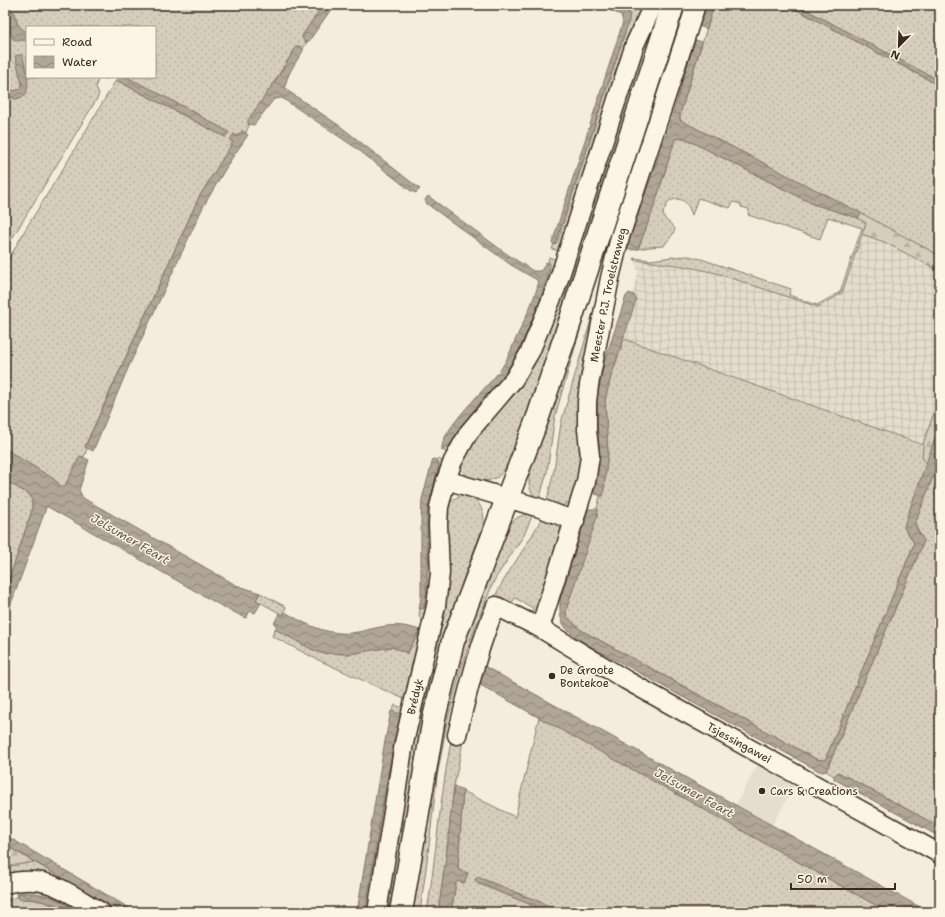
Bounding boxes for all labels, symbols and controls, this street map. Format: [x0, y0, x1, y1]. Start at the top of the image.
legend [26, 26, 156, 78]
north arrow [879, 26, 919, 66]
text: Road [62, 34, 93, 50]
text: N [888, 46, 902, 63]
text: Water [62, 54, 98, 70]
street label: Meester P.J. Troelstraweg [586, 225, 630, 363]
water label: Jelsumer Feart [88, 510, 173, 568]
place label: De Groote Bontekoe [560, 663, 614, 691]
marker: De Groote Bontekoe [547, 671, 557, 681]
street label: Brédyk [403, 677, 426, 716]
street label: Tsjessingawei [704, 719, 774, 767]
water label: Jelsumer Feart [652, 765, 737, 822]
place label: Cars & Creations [770, 784, 858, 799]
marker: Cars & Creations [757, 786, 767, 796]
scale bar [791, 865, 895, 891]
text: 50 m [797, 871, 827, 887]

